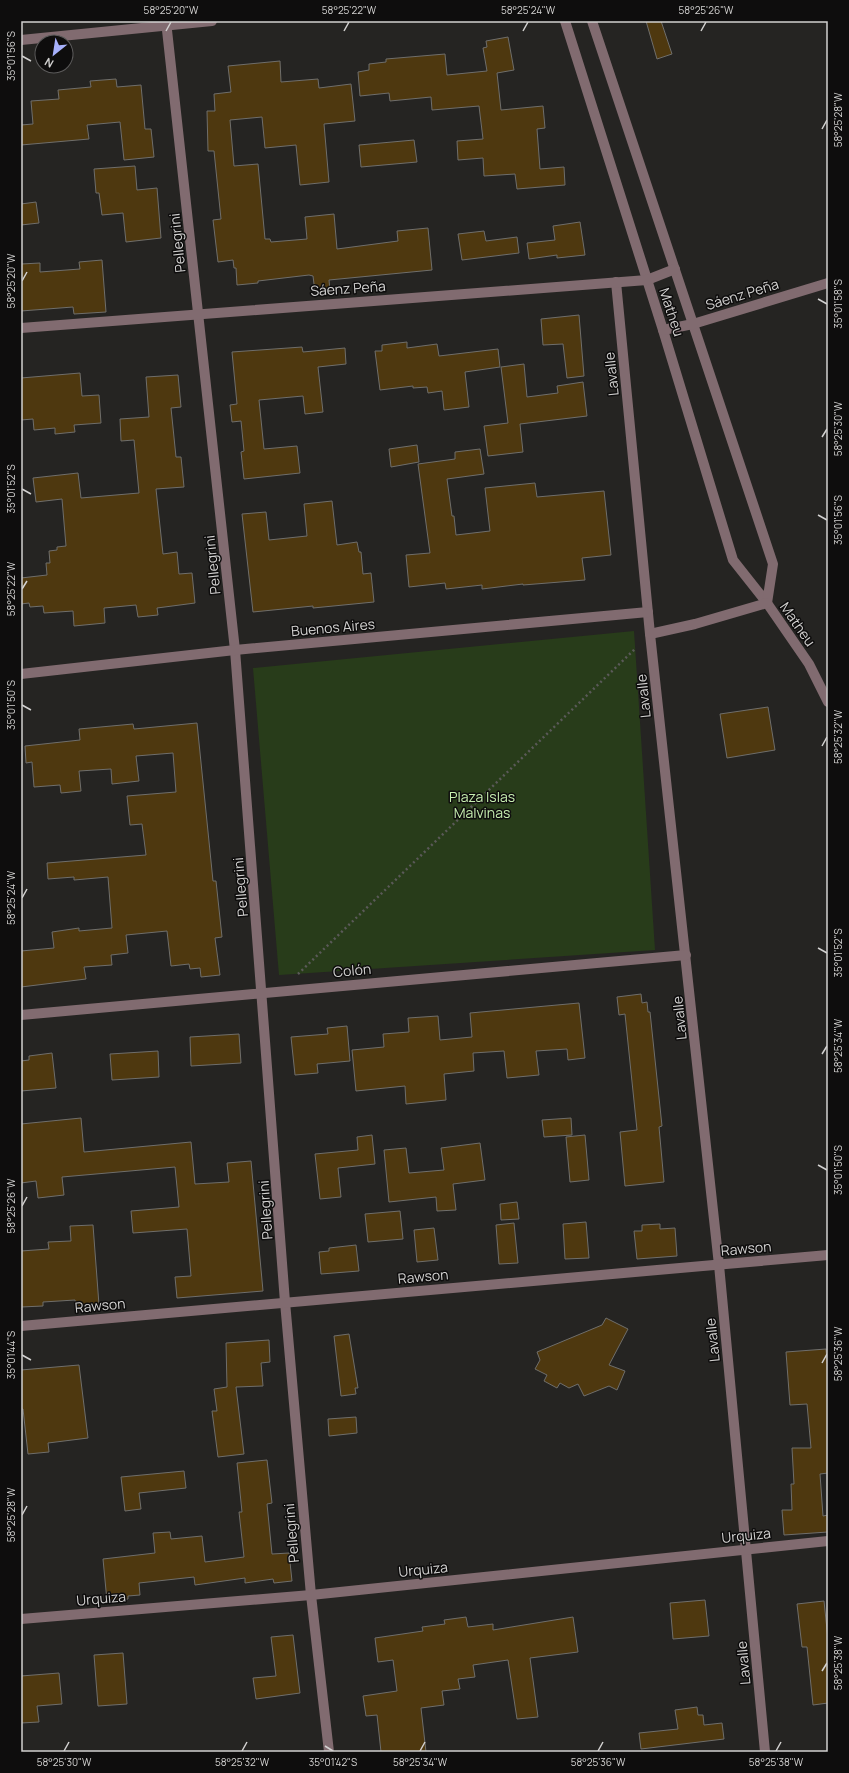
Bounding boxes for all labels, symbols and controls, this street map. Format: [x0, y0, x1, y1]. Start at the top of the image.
text: 58°25'20"W [144, 3, 199, 17]
text: 58°25'22"W [322, 3, 377, 17]
text: 58°25'24"W [501, 3, 556, 17]
text: 58°25'26"W [679, 3, 734, 17]
text: 35°01'56"S [4, 31, 18, 81]
north arrow [34, 34, 74, 74]
text: N [41, 55, 56, 72]
text: 58°25'28"W [831, 92, 845, 147]
street label: Pellegrini [164, 212, 190, 274]
text: 58°25'20"W [4, 253, 18, 308]
street label: Sáenz Peña [703, 274, 781, 314]
street label: Sáenz Peña [310, 276, 386, 300]
text: 35°01'58"S [831, 279, 845, 329]
street label: Matheu [655, 285, 689, 339]
street label: Lavalle [599, 351, 623, 397]
text: 58°25'30"W [831, 401, 845, 456]
text: 35°01'52"S [4, 464, 18, 514]
text: 35°01'56"S [831, 495, 845, 545]
street label: Pellegrini [199, 534, 225, 596]
text: 58°25'22"W [4, 561, 18, 616]
street label: Matheu [776, 598, 820, 650]
street label: Buenos Aires [290, 614, 376, 640]
street label: Lavalle [631, 673, 655, 719]
text: 35°01'50"S [4, 680, 18, 730]
text: 58°25'32"W [831, 709, 845, 764]
park label: Plaza Islas Malvinas [449, 787, 515, 822]
street label: Pellegrini [228, 857, 252, 917]
text: 58°25'24"W [4, 870, 18, 925]
text: 35°01'52"S [831, 928, 845, 978]
street label: Colón [332, 959, 372, 981]
street label: Lavalle [667, 995, 691, 1041]
text: 58°25'34"W [831, 1018, 845, 1073]
text: 35°01'50"S [831, 1145, 845, 1195]
text: 58°25'26"W [4, 1178, 18, 1233]
street label: Pellegrini [253, 1180, 277, 1240]
street label: Rawson [720, 1236, 772, 1260]
street label: Rawson [397, 1264, 449, 1288]
street label: Rawson [74, 1293, 126, 1317]
street label: Lavalle [700, 1317, 724, 1363]
text: 58°25'36"W [831, 1326, 845, 1381]
text: 35°01'44"S [4, 1331, 18, 1379]
text: 58°25'28"W [4, 1487, 18, 1542]
street label: Pellegrini [279, 1503, 303, 1563]
street label: Urquiza [720, 1523, 772, 1547]
street label: Urquiza [397, 1557, 449, 1581]
street label: Urquiza [76, 1586, 126, 1610]
text: 58°25'38"W [831, 1635, 845, 1690]
street label: Lavalle [732, 1640, 754, 1686]
text: 58°25'30"W [37, 1755, 92, 1769]
text: 58°25'32"W [215, 1755, 270, 1769]
text: 35°01'42"S [309, 1755, 357, 1769]
text: 58°25'34"W [393, 1755, 448, 1769]
text: 58°25'36"W [571, 1755, 626, 1769]
text: 58°25'38"W [749, 1755, 804, 1769]

